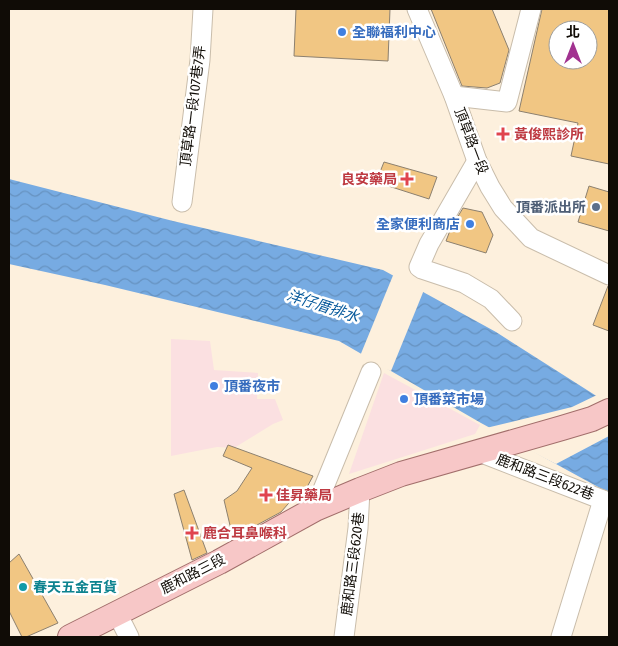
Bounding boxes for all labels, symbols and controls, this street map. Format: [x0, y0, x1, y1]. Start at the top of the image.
north arrow [548, 20, 598, 70]
place label: 全聯福利中心 [352, 24, 436, 41]
text: 北 [566, 24, 580, 41]
marker: 全聯福利中心 [336, 26, 348, 38]
street label: 頂草路一段107巷7弄 [177, 44, 209, 168]
street label: 頂草路一段 [451, 105, 491, 177]
place label: 黃俊熙診所 [514, 126, 584, 143]
marker: 黃俊熙診所 [496, 127, 510, 141]
place label: 良安藥局 [341, 171, 397, 188]
marker: 良安藥局 [401, 173, 413, 185]
place label: 頂番派出所 [516, 199, 586, 216]
marker: 頂番派出所 [590, 201, 602, 213]
place label: 全家便利商店 [376, 216, 460, 233]
marker: 全家便利商店 [464, 218, 476, 230]
water label: 洋仔厝排水 [285, 286, 362, 326]
place label: 頂番夜市 [224, 378, 280, 395]
marker: 頂番夜市 [208, 380, 220, 392]
place label: 頂番菜市場 [414, 391, 484, 408]
marker: 頂番菜市場 [398, 393, 410, 405]
street label: 鹿和路三段622巷 [494, 451, 596, 503]
place label: 佳昇藥局 [276, 487, 332, 504]
marker: 佳昇藥局 [260, 489, 272, 501]
street label: 鹿和路三段620巷 [338, 511, 368, 617]
place label: 鹿合耳鼻喉科 [203, 525, 287, 542]
marker: 鹿合耳鼻喉科 [185, 526, 199, 540]
street label: 鹿和路三段 [158, 551, 228, 597]
place label: 春天五金百貨 [33, 579, 117, 596]
marker: 春天五金百貨 [17, 581, 29, 593]

